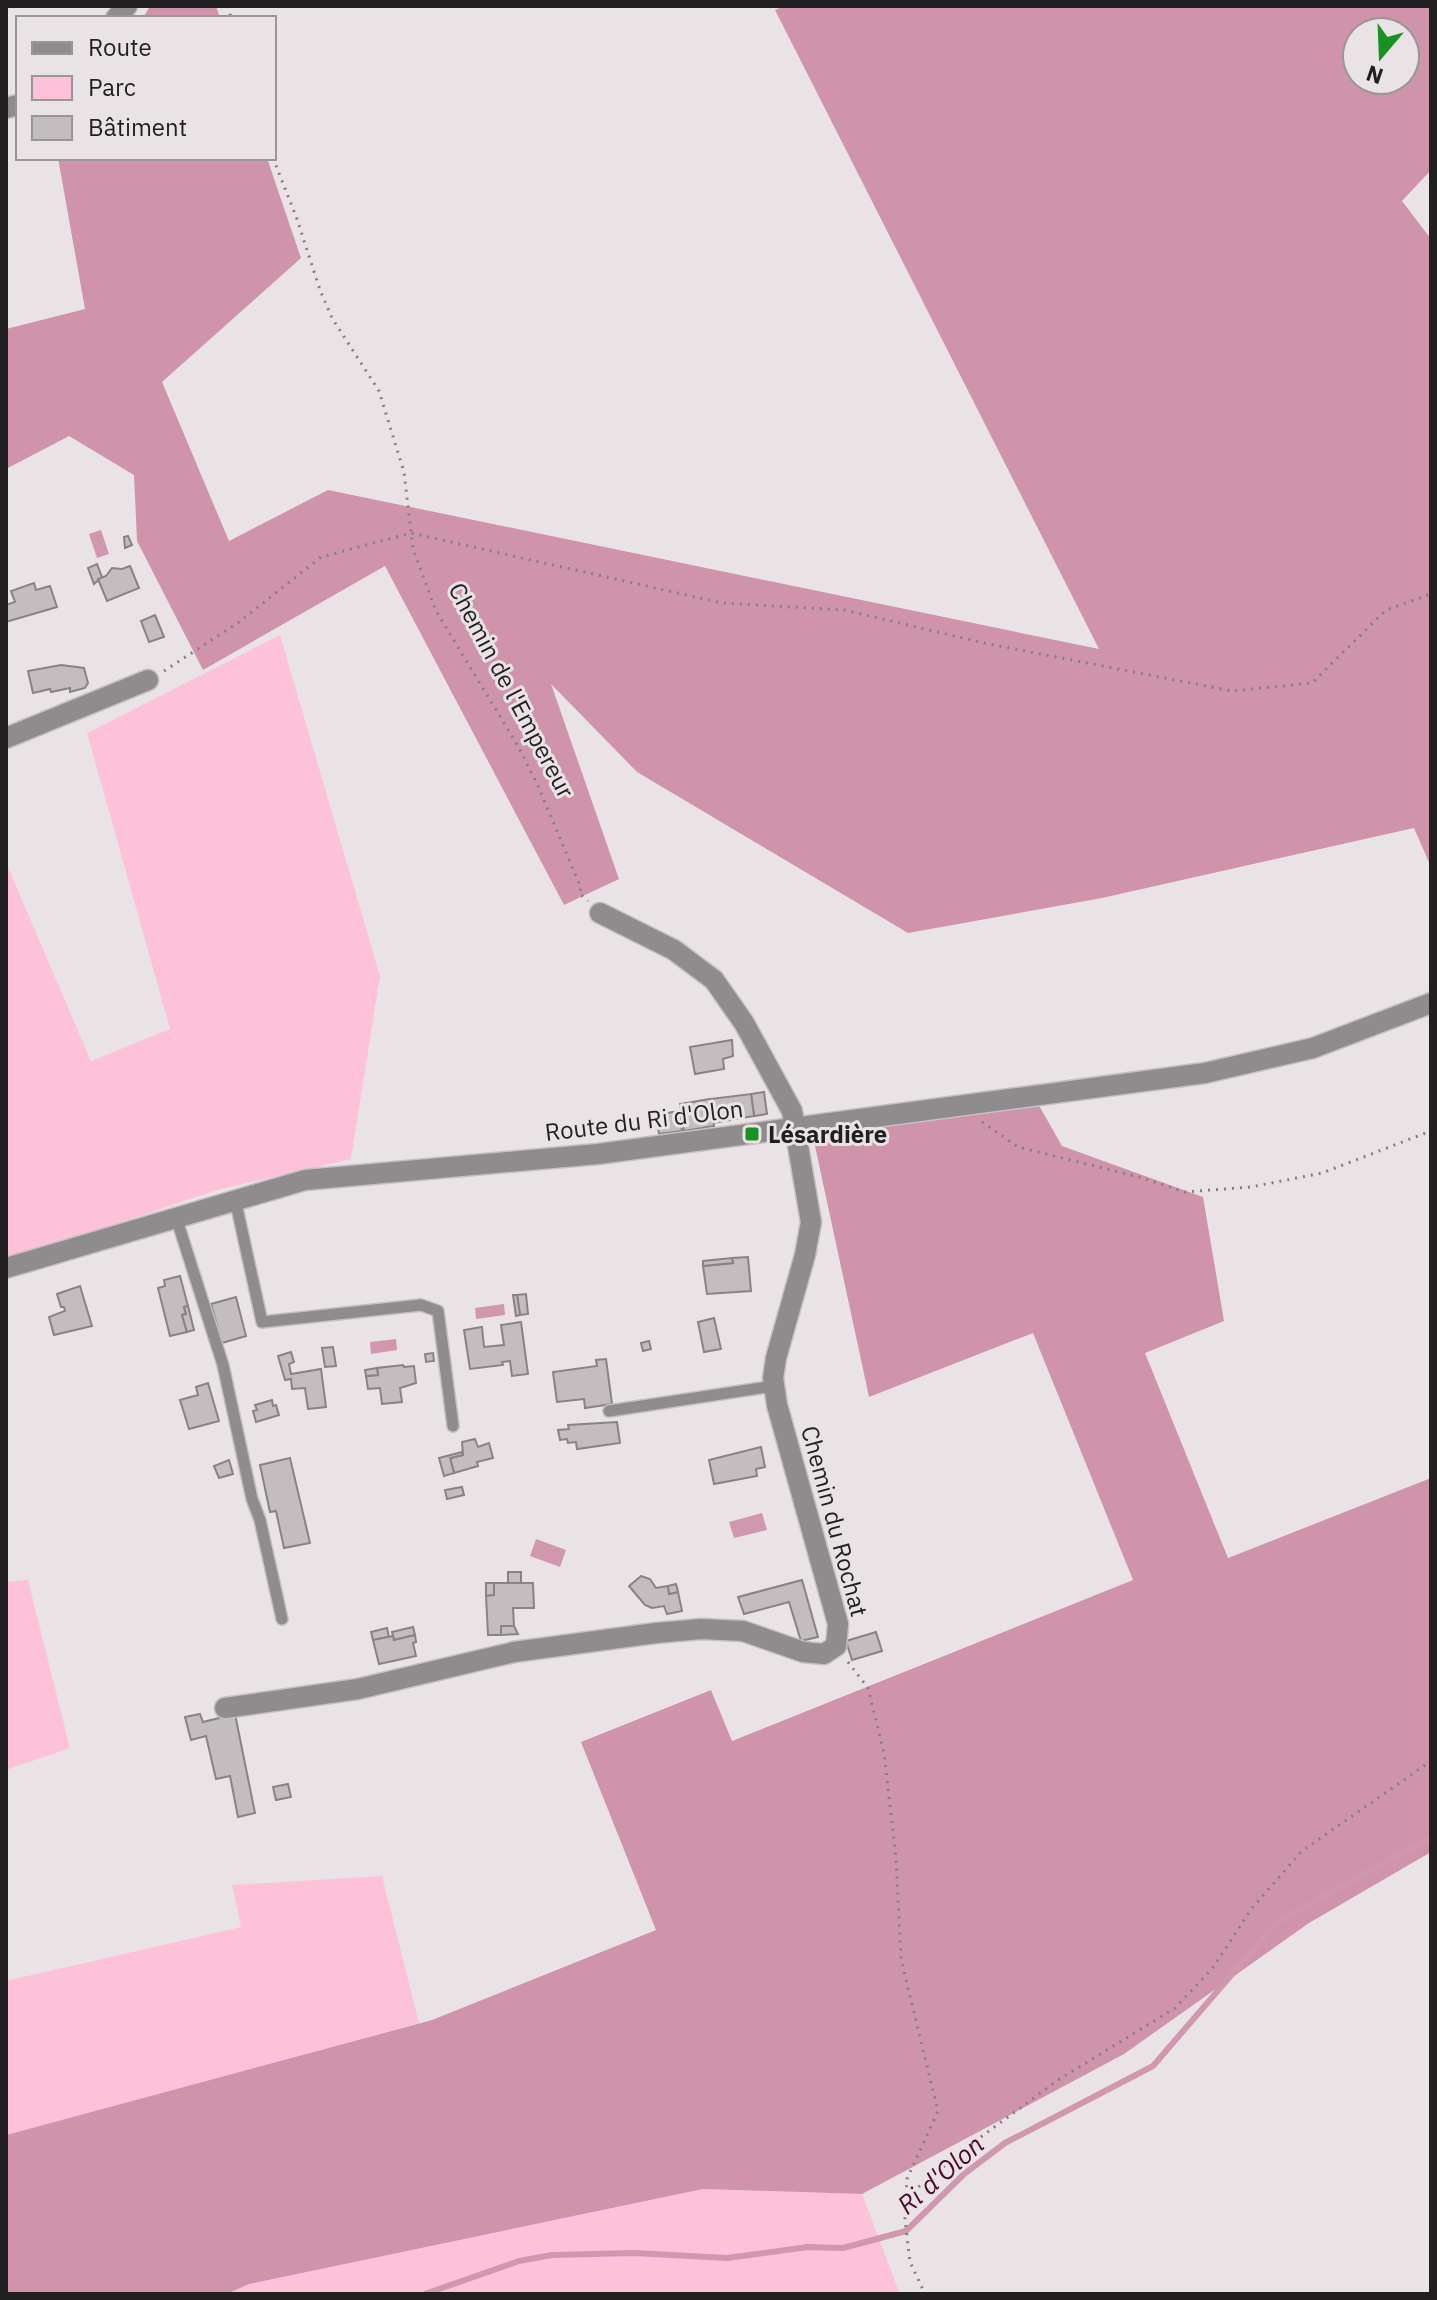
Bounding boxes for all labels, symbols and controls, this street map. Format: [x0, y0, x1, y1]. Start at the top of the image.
legend [16, 16, 276, 160]
north arrow [1341, 16, 1421, 96]
text: Route [88, 31, 152, 63]
text: N [1362, 59, 1387, 92]
text: Parc [88, 71, 136, 103]
text: Bâtiment [88, 111, 187, 143]
street label: Chemin de l'Empereur [442, 577, 582, 803]
street label: Route du Ri d'Olon [543, 1092, 745, 1148]
place label: Lésardière [768, 1118, 887, 1150]
marker: Lésardière [743, 1125, 761, 1143]
street label: Chemin du Rochat [794, 1422, 876, 1620]
water label: Ri d'Olon [890, 2127, 990, 2221]

